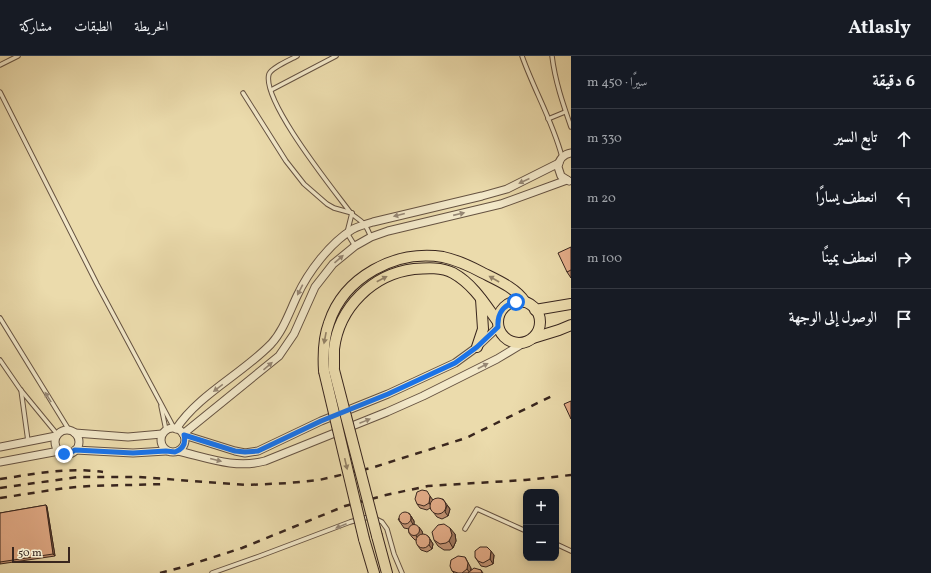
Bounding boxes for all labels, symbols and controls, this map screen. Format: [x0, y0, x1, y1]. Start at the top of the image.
text: Atlasly [848, 15, 911, 41]
text: مشاركة [20, 18, 52, 37]
text: الطبقات [74, 18, 112, 37]
text: الخريطة [134, 18, 168, 37]
text: 6 دقيقة [873, 70, 915, 93]
text: سيرًا · 450 m [587, 74, 647, 92]
text: تابع السير [835, 128, 877, 149]
icon: ahead [893, 128, 915, 150]
text: 330 m [587, 130, 622, 148]
one-way arrow [518, 178, 529, 184]
text: انعطف يسارًا [816, 188, 877, 209]
icon: left [893, 188, 915, 210]
text: 20 m [587, 190, 616, 208]
one-way arrow [453, 211, 465, 217]
one-way arrow [393, 213, 405, 219]
text: انعطف يمينًا [822, 248, 877, 269]
icon: right [893, 248, 915, 270]
text: 100 m [587, 250, 622, 268]
one-way arrow [334, 254, 344, 263]
one-way arrow [488, 275, 500, 282]
one-way arrow [376, 276, 388, 282]
one-way arrow [297, 285, 303, 296]
route start [507, 293, 525, 311]
text: الوصول إلى الوجهة [789, 308, 877, 329]
icon: arrive [893, 308, 915, 330]
one-way arrow [322, 332, 328, 344]
one-way arrow [263, 361, 273, 370]
one-way arrow [477, 363, 489, 369]
one-way arrow [213, 384, 224, 393]
one-way arrow [44, 392, 52, 402]
one-way arrow [360, 418, 371, 424]
route end [55, 445, 73, 463]
one-way arrow [210, 457, 222, 463]
one-way arrow [343, 458, 349, 470]
map controls [523, 489, 559, 561]
button: + [523, 489, 559, 525]
one-way arrow [334, 523, 346, 529]
button: − [523, 525, 559, 561]
scale bar [12, 545, 70, 564]
text: 50 m [18, 546, 42, 561]

